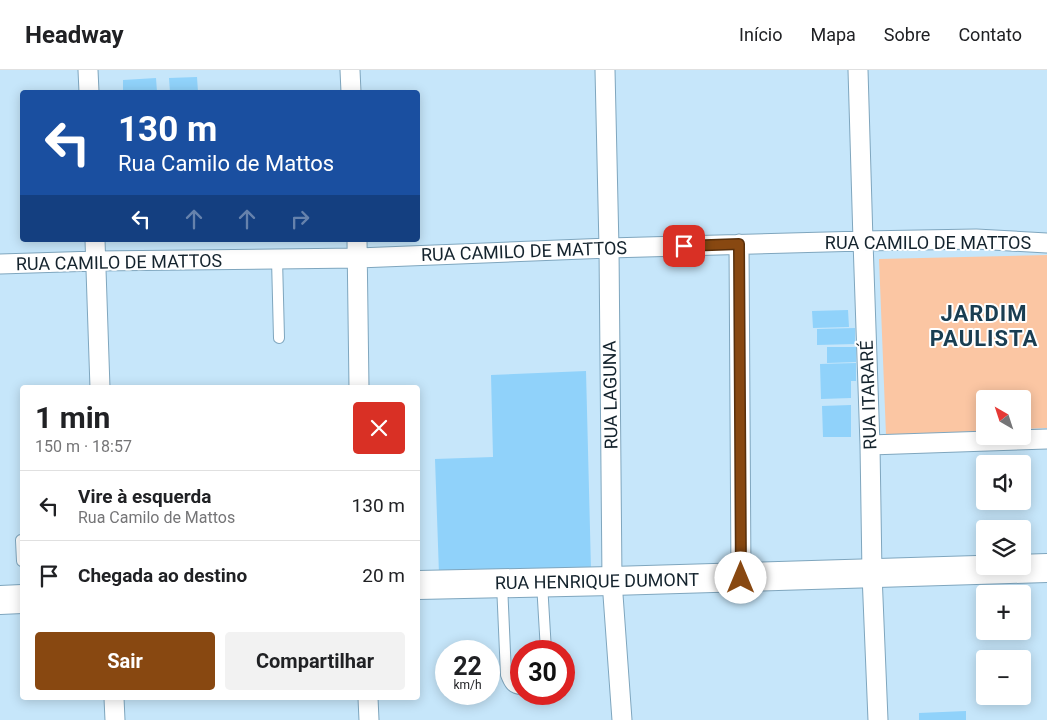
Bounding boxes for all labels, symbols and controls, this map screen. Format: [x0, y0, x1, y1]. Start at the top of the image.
text: Headway [25, 21, 124, 49]
text: Início [739, 24, 782, 45]
text: Mapa [810, 24, 856, 45]
text: Sobre [884, 24, 930, 45]
text: Contato [958, 24, 1022, 45]
text: 130 m [118, 109, 217, 150]
icon: left [35, 110, 100, 175]
text: Rua Camilo de Mattos [118, 151, 334, 176]
icon: left [127, 205, 155, 233]
icon: ahead [180, 205, 208, 233]
icon: ahead [233, 205, 261, 233]
icon: right [286, 205, 314, 233]
pin [663, 225, 705, 267]
icon: arrive [670, 232, 698, 260]
street label: RUA CAMILO DE MATTOS [825, 232, 1031, 253]
street label: RUA CAMILO DE MATTOS [421, 237, 628, 265]
street label: RUA CAMILO DE MATTOS [16, 250, 223, 274]
district label: JARDIM PAULISTA [930, 301, 1038, 351]
street label: RUA LAGUNA [599, 340, 621, 450]
street label: RUA ITARARÉ [856, 340, 880, 450]
north arrow [976, 390, 1031, 445]
map controls [976, 390, 1031, 705]
text: 1 min [35, 400, 110, 435]
button: close [353, 402, 405, 454]
text: 150 m · 18:57 [35, 437, 132, 456]
button: sound [976, 455, 1031, 510]
text: Vire à esquerda [78, 485, 211, 508]
icon: left [35, 492, 63, 520]
text: 130 m [352, 494, 405, 517]
text: Rua Camilo de Mattos [78, 508, 235, 527]
button: layers [976, 520, 1031, 575]
position arrow [714, 551, 766, 603]
icon: arrive [35, 562, 63, 590]
text: Chegada ao destino [78, 564, 247, 587]
text: 20 m [362, 564, 405, 587]
street label: RUA HENRIQUE DUMONT [495, 569, 700, 593]
button: + [976, 585, 1031, 640]
button: Sair [35, 632, 215, 690]
button: Compartilhar [225, 632, 405, 690]
speed limit sign: 30 [510, 640, 575, 705]
button: − [976, 650, 1031, 705]
text: 22 [453, 652, 482, 681]
text: km/h [453, 678, 482, 692]

